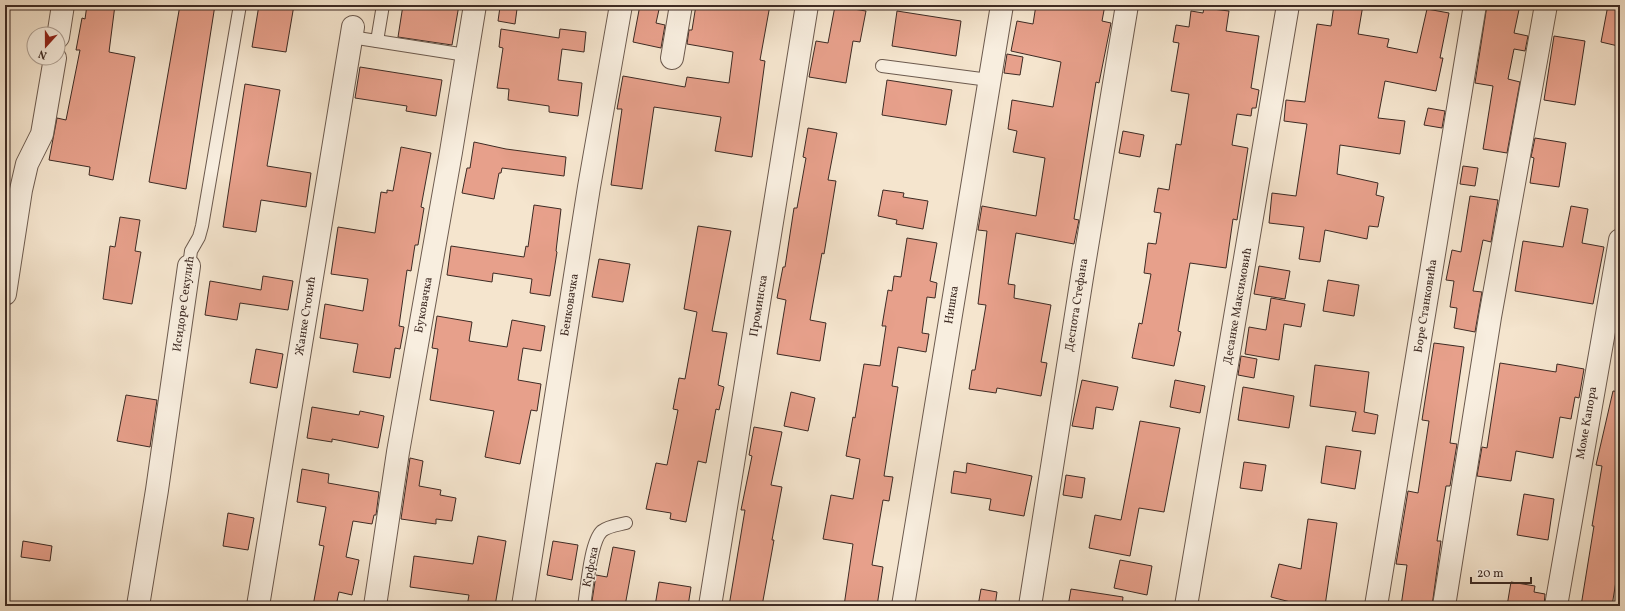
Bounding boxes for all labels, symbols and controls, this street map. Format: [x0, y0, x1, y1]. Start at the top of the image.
north arrow [26, 26, 66, 66]
text: N [37, 46, 49, 62]
street label: Десанке Максимовић [1220, 246, 1256, 366]
street label: Исидоре Секулић [169, 255, 199, 353]
street label: Деспота Стефана [1062, 257, 1092, 353]
street label: Боре Станковића [1411, 258, 1441, 354]
street label: Бенковачка [557, 272, 583, 338]
street label: Проминска [746, 274, 772, 338]
street label: Жанке Стокић [292, 275, 320, 357]
street label: Буковачка [411, 276, 437, 334]
street label: Нишка [941, 285, 963, 325]
street label: Моме Капора [1573, 385, 1601, 461]
street label: Крфска [579, 545, 603, 589]
scale bar [1471, 559, 1531, 585]
text: 20 m [1477, 566, 1504, 582]

